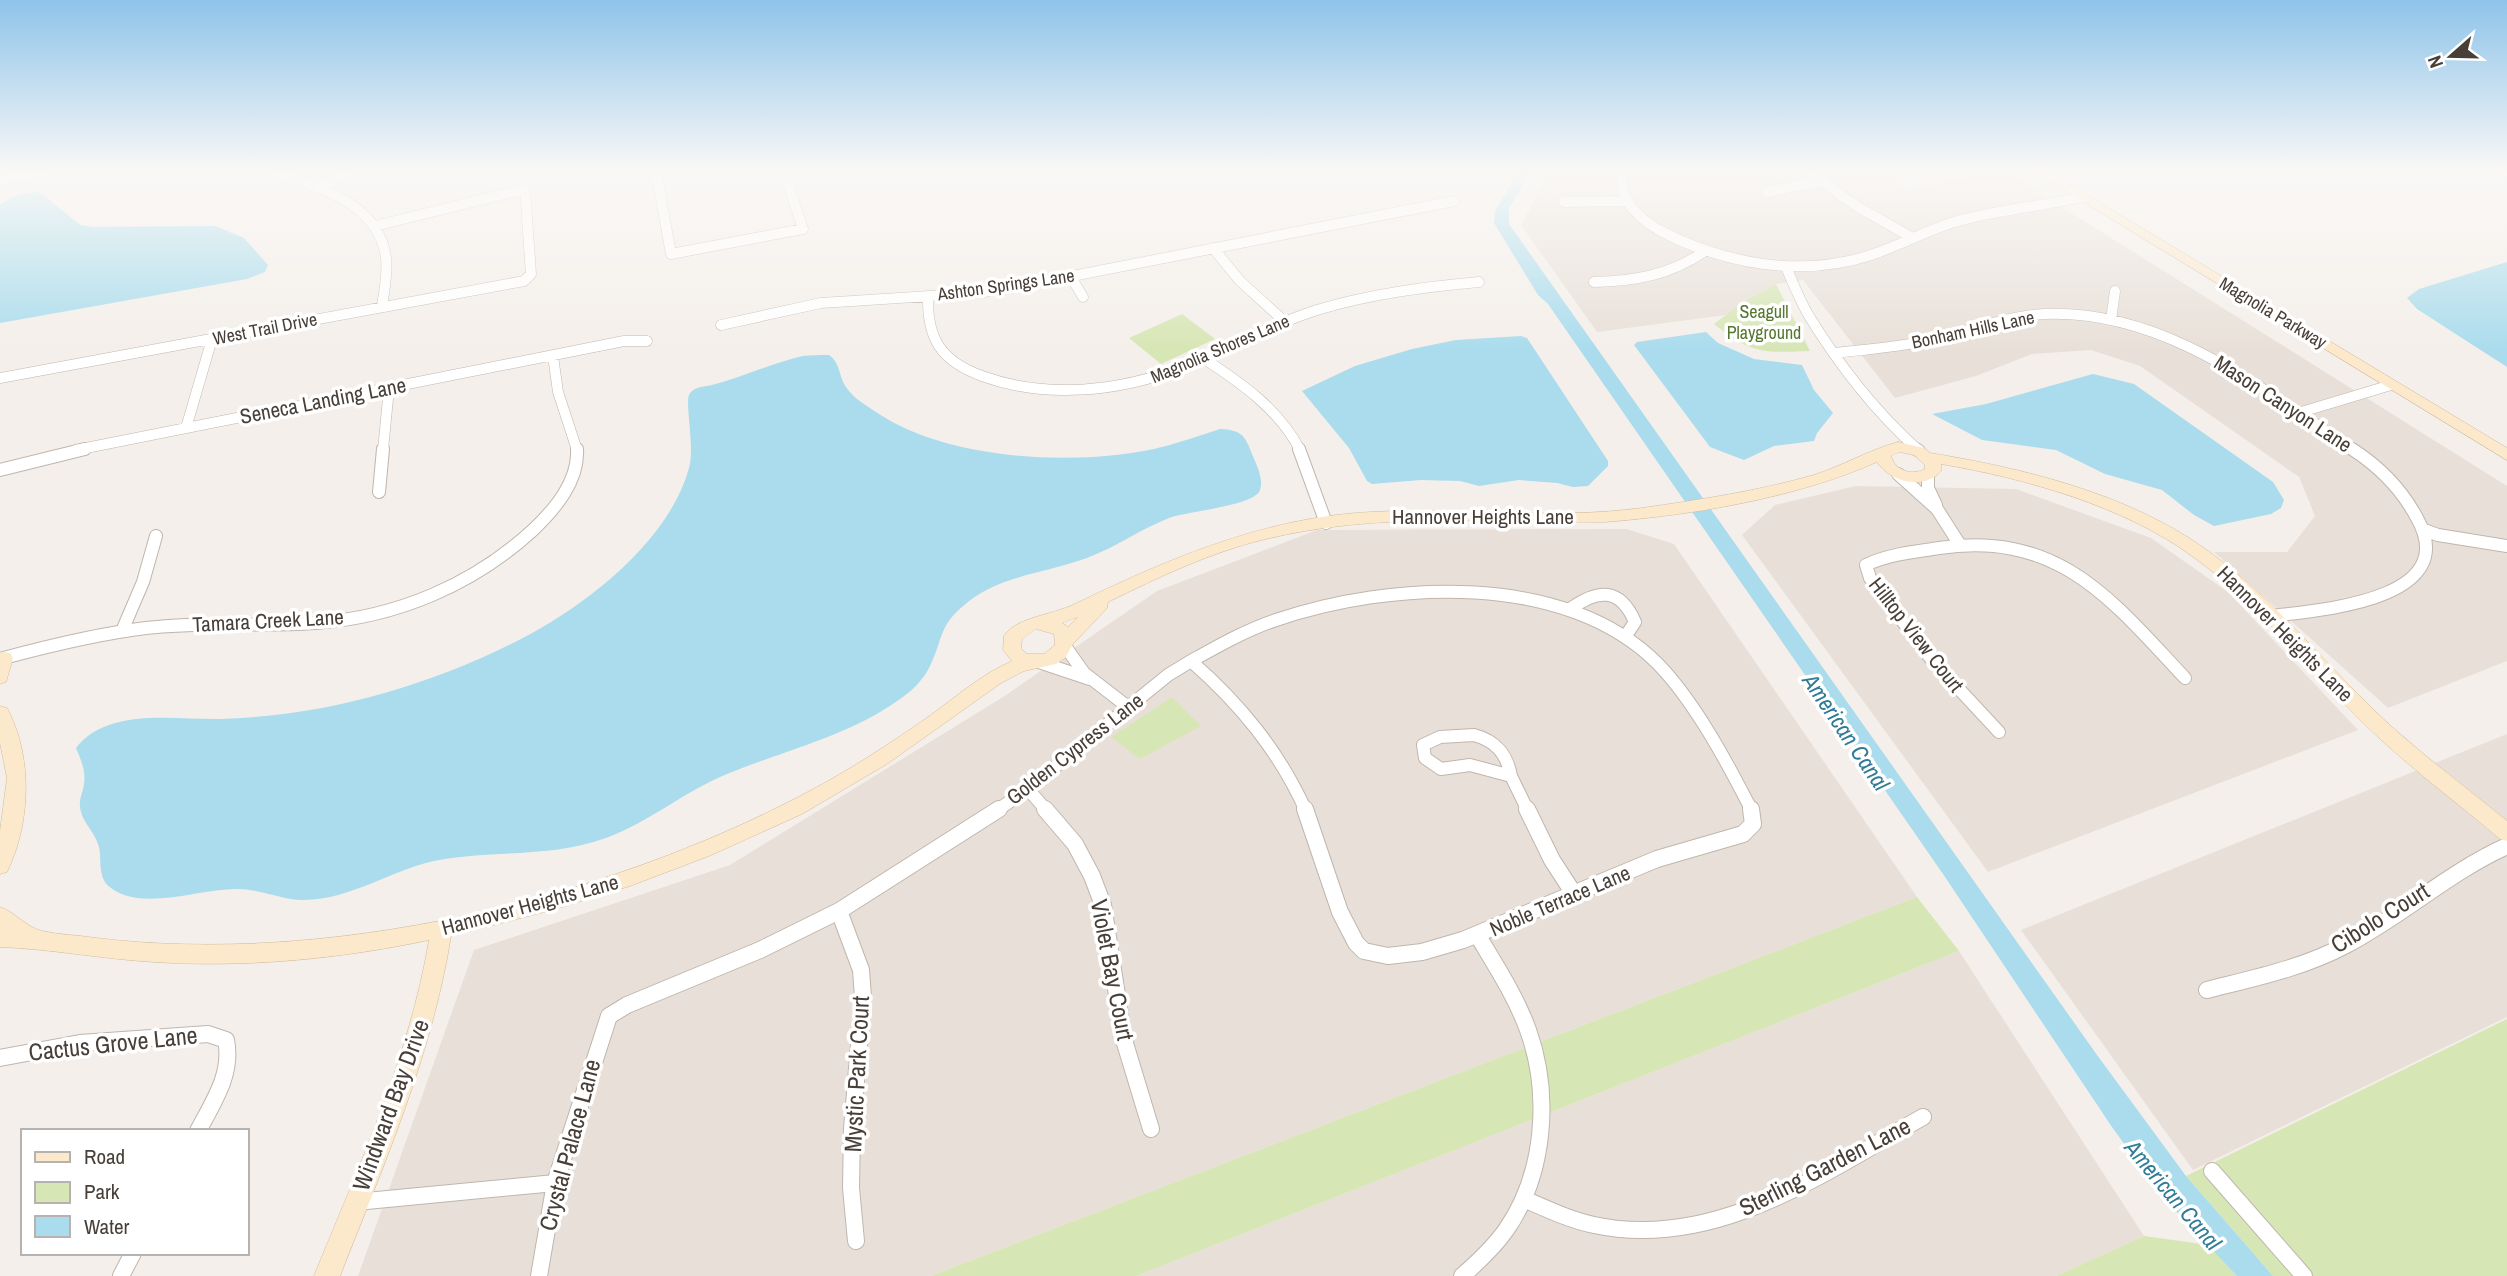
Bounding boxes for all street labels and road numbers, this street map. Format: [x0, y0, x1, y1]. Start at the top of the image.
street label: Ashton Springs Lane [935, 263, 1076, 307]
street label: Magnolia Parkway [2215, 271, 2332, 355]
street label: Bonham Hills Lane [1909, 304, 2036, 355]
street label: West Trail Drive [211, 306, 319, 351]
street label: Magnolia Shores Lane [1147, 308, 1293, 389]
street label: Mason Canyon Lane [2209, 348, 2358, 459]
street label: Seneca Landing Lane [237, 370, 408, 431]
street label: Hannover Heights Lane [1392, 502, 1574, 531]
street label: Hannover Heights Lane [2211, 559, 2360, 708]
street label: Hilltop View Court [1862, 571, 1971, 698]
street label: Tamara Creek Lane [192, 602, 344, 639]
street label: Golden Cypress Lane [1000, 686, 1149, 811]
street label: Noble Terrace Lane [1485, 858, 1635, 943]
street label: Hannover Heights Lane [438, 867, 621, 942]
street label: Cibolo Court [2324, 874, 2435, 960]
street label: Violet Bay Court [1084, 897, 1142, 1044]
street label: Mystic Park Court [836, 995, 876, 1153]
street label: Windward Bay Drive [344, 1014, 436, 1195]
street label: Cactus Grove Lane [27, 1018, 199, 1068]
street label: Crystal Palace Lane [531, 1056, 607, 1234]
street label: Sterling Garden Lane [1733, 1109, 1916, 1223]

